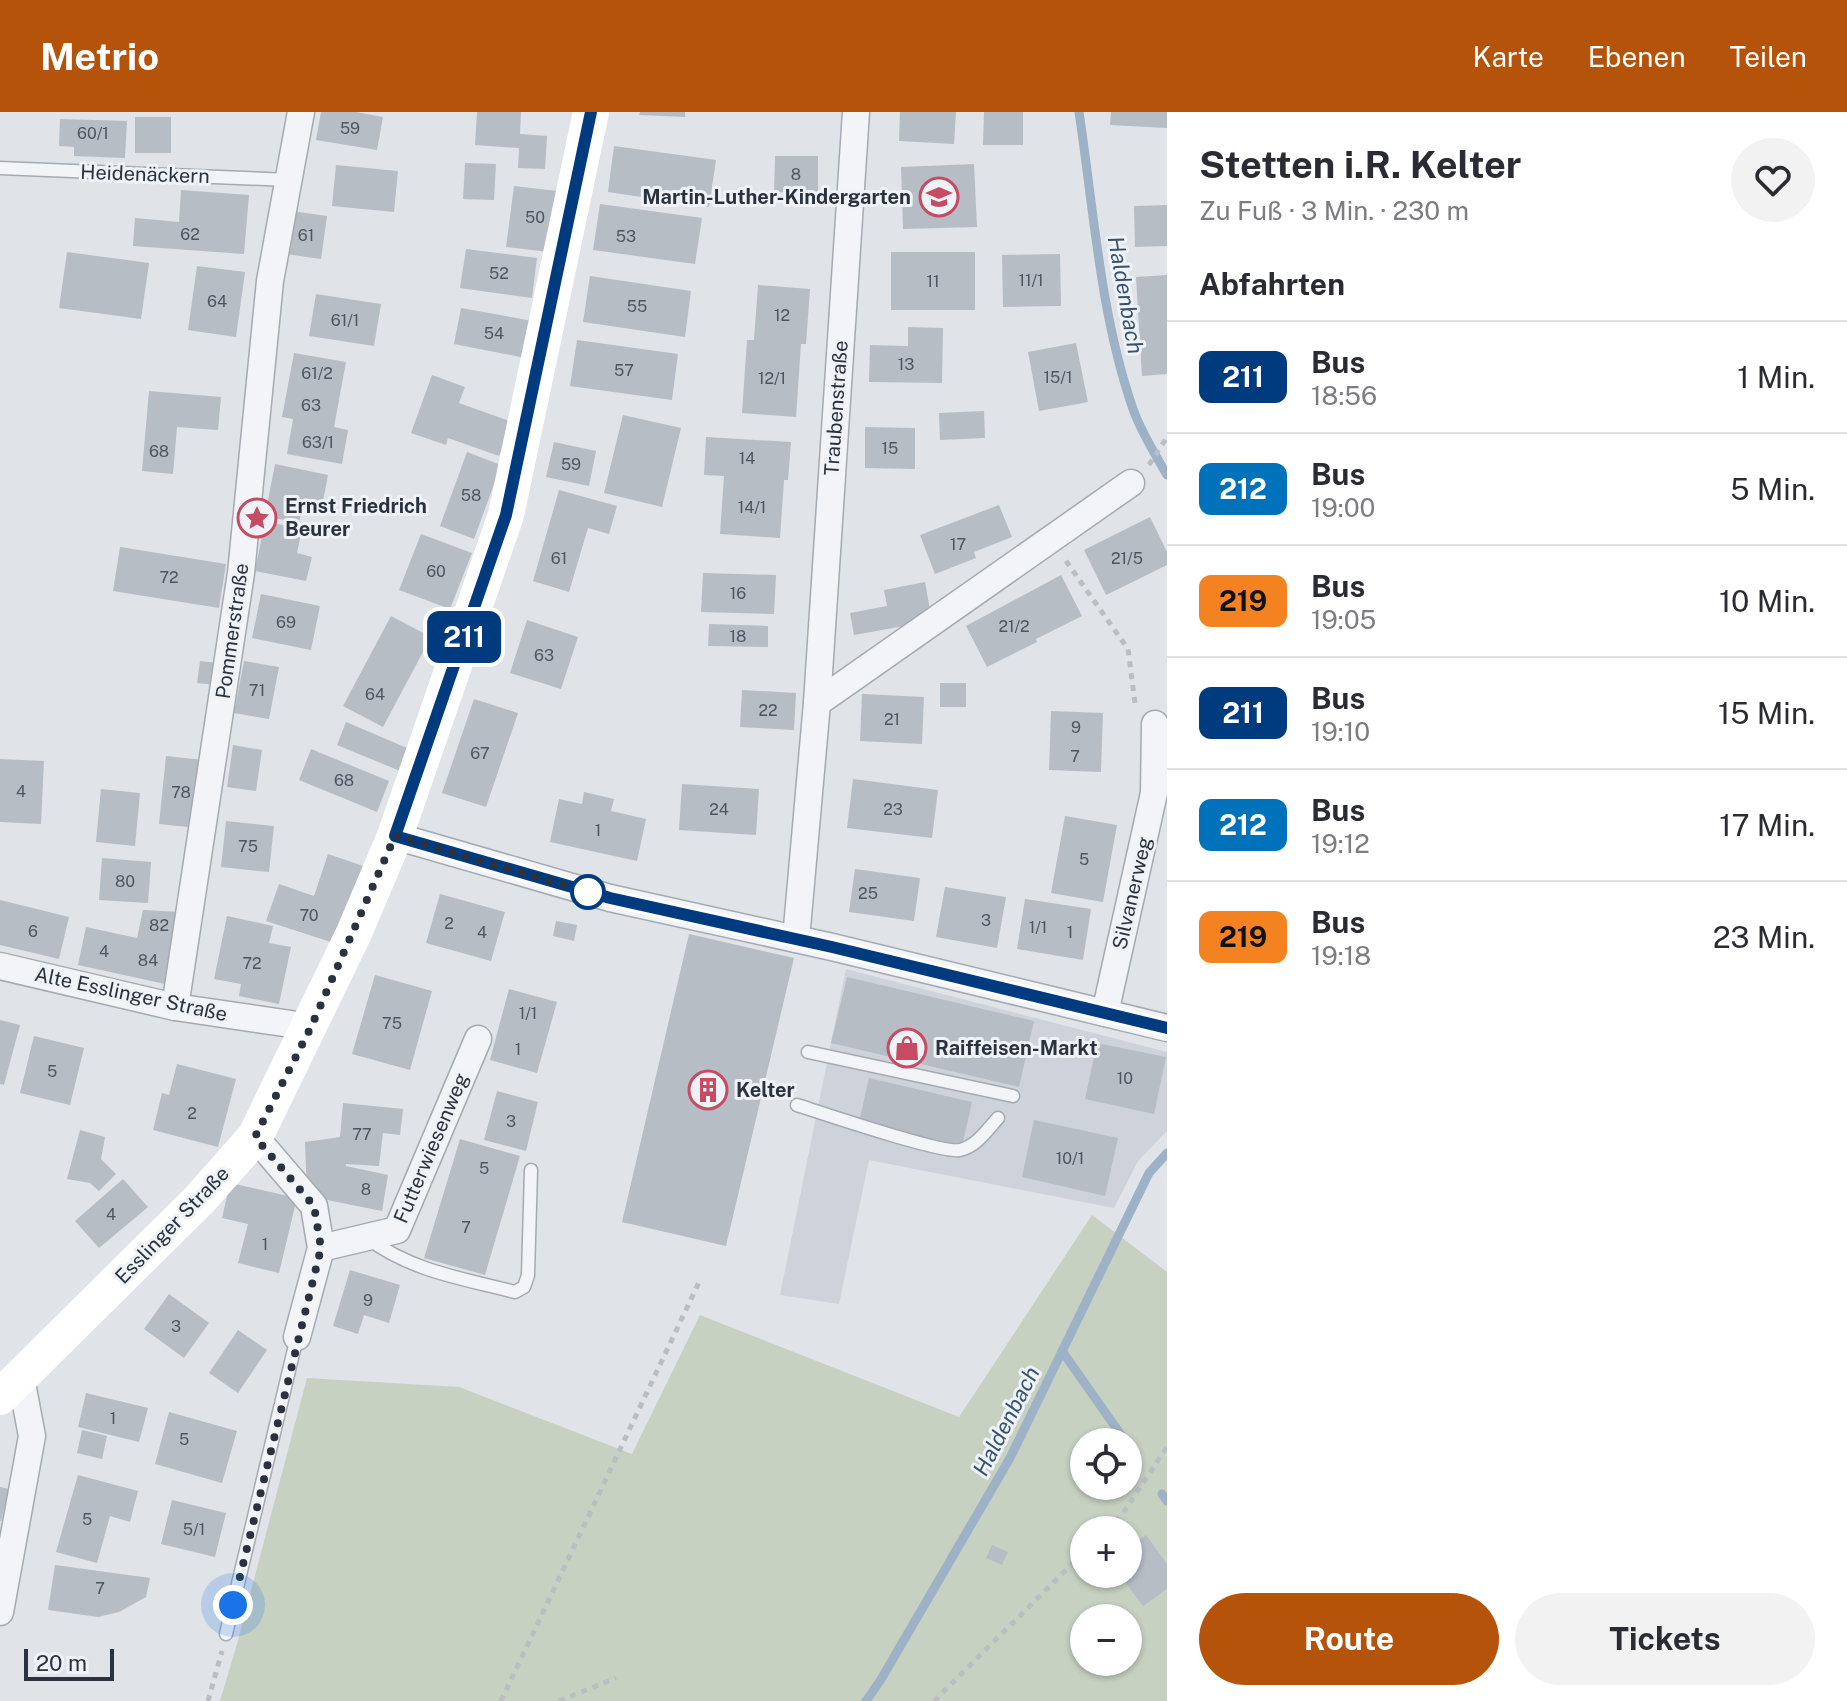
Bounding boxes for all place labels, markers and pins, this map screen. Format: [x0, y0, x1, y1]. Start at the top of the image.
school or university icon: Martin-Luther-Kindergarten [918, 176, 960, 218]
place label: Martin-Luther-Kindergarten [642, 185, 911, 209]
place label: Ernst Friedrich Beurer [285, 494, 427, 541]
place icon: Ernst Friedrich Beurer [236, 497, 278, 539]
unlabelled marker [571, 875, 605, 909]
shop icon: Raiffeisen-Markt [886, 1027, 928, 1069]
place label: Raiffeisen-Markt [935, 1036, 1098, 1060]
building icon: Kelter [687, 1069, 729, 1111]
place label: Kelter [736, 1078, 795, 1102]

